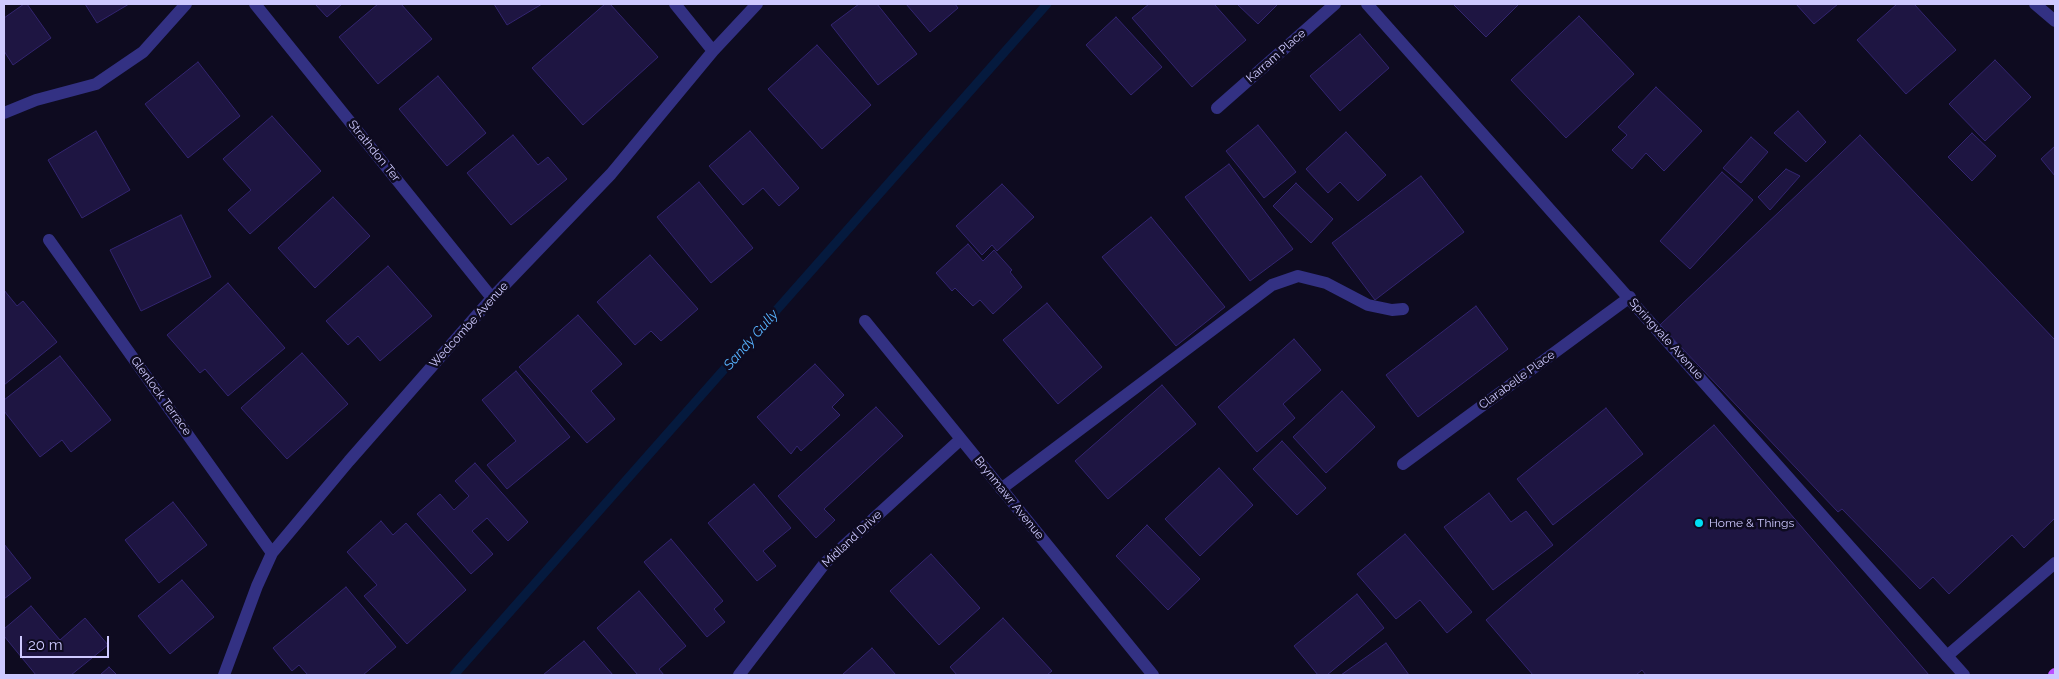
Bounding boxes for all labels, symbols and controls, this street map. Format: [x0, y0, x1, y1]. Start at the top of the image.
street label: Karram Place [1243, 26, 1309, 86]
street label: Strathdon Ter [345, 117, 403, 185]
street label: Wedcombe Avenue [427, 279, 511, 371]
street label: Springvale Avenue [1626, 295, 1706, 383]
water label: Sandy Gully [720, 306, 782, 374]
street label: Clarabelle Place [1476, 348, 1558, 412]
street label: Glenlock Terrace [128, 354, 194, 438]
street label: Brynmawr Avenue [971, 454, 1047, 542]
street label: Midland Drive [819, 508, 885, 570]
place label: Home & Things [1709, 516, 1794, 530]
marker: Home & Things [1693, 517, 1705, 529]
scale bar [22, 626, 111, 658]
text: 20 m [28, 636, 63, 654]

